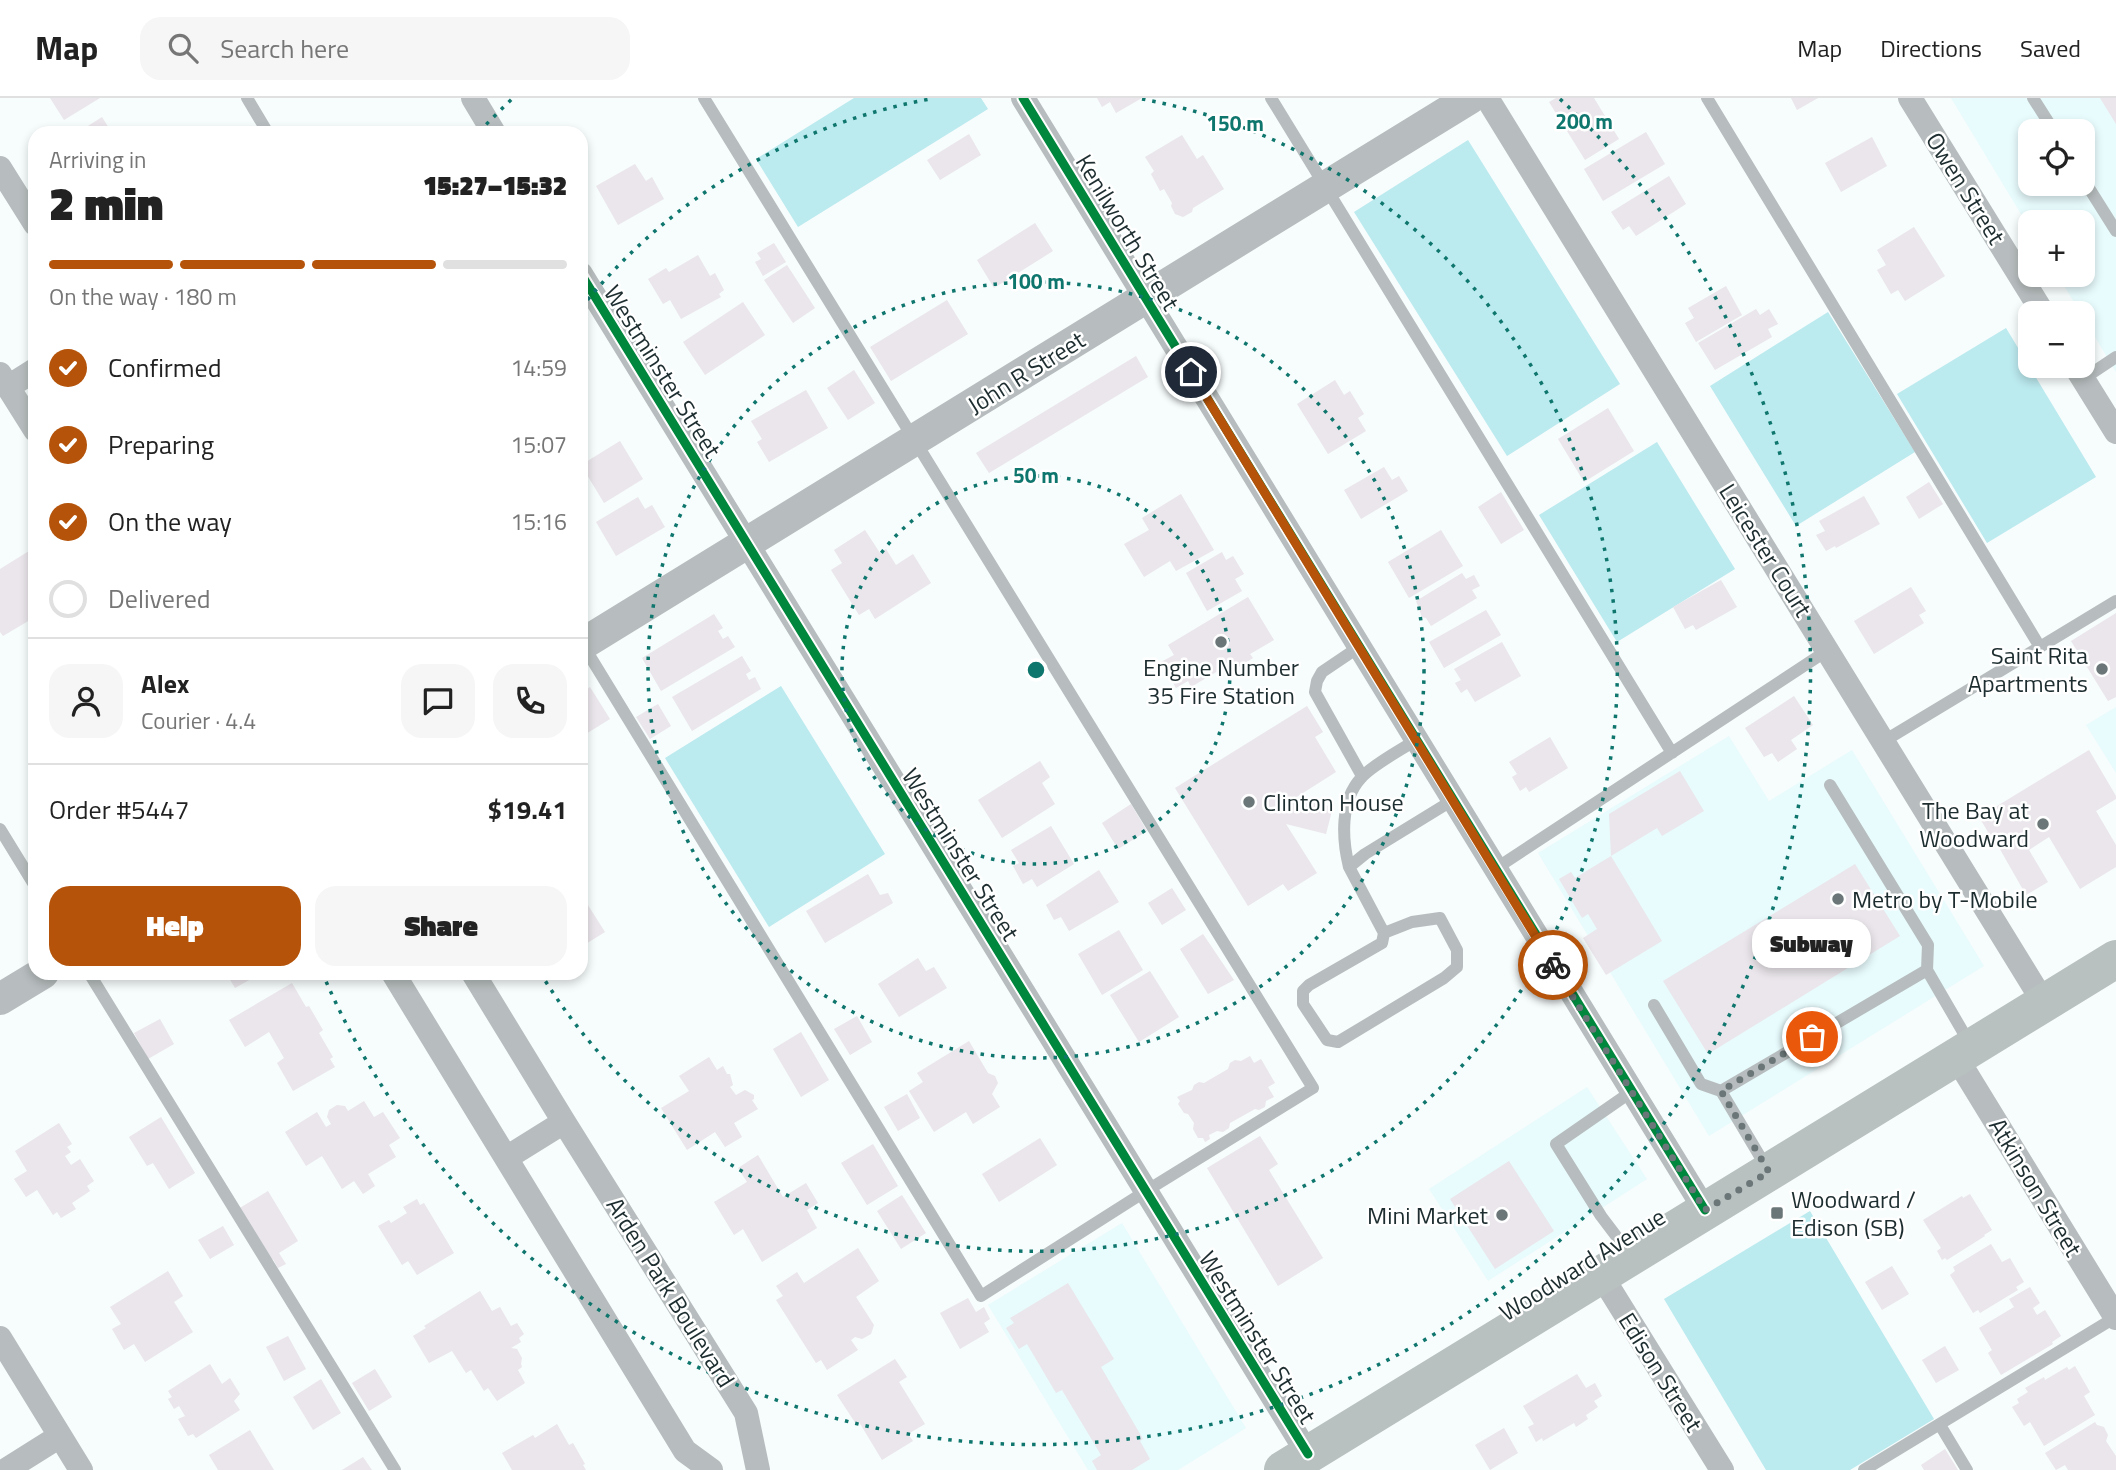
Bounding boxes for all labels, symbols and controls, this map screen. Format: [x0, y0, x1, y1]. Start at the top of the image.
search box [140, 17, 630, 80]
text: Map [35, 23, 98, 73]
icon: search [164, 29, 202, 67]
text: Search here [220, 29, 349, 68]
text: Map [1797, 30, 1842, 66]
text: Directions [1880, 30, 1982, 66]
text: Saved [2020, 30, 2081, 66]
text: 200 m [1555, 105, 1613, 137]
text: 150 m [1206, 107, 1264, 139]
map controls [2018, 119, 2095, 378]
button: locate [2018, 119, 2095, 196]
street label: Owen Street [1917, 125, 2015, 252]
text: Arriving in [49, 142, 146, 177]
street label: Kenilworth Street [1067, 147, 1189, 317]
text: 15:27–15:32 [423, 166, 567, 205]
text: 2 min [49, 168, 163, 238]
button: + [2018, 210, 2095, 287]
text: 100 m [1007, 265, 1065, 297]
street label: Westminster Street [595, 278, 731, 465]
text: On the way · 180 m [49, 279, 237, 314]
button: − [2018, 301, 2095, 378]
street label: John R Street [960, 321, 1092, 422]
pin [1161, 342, 1221, 402]
text: Confirmed [108, 348, 222, 387]
icon: check [49, 349, 87, 387]
text: 14:59 [510, 350, 567, 385]
icon: home [1172, 353, 1210, 391]
text: Preparing [108, 425, 214, 464]
icon: check [49, 426, 87, 464]
text: 15:07 [510, 427, 567, 462]
text: 50 m [1013, 459, 1059, 491]
street label: Leicester Court [1711, 476, 1822, 624]
text: On the way [108, 502, 232, 541]
icon: check [49, 503, 87, 541]
text: 15:16 [510, 504, 567, 539]
text: Delivered [108, 579, 211, 618]
marker: Engine Number 35 Fire Station [1213, 634, 1229, 650]
place label: Saint Rita Apartments [1968, 637, 2088, 701]
place label: Engine Number 35 Fire Station [1143, 649, 1299, 713]
centre of rings [1024, 658, 1048, 682]
marker: Saint Rita Apartments [2094, 661, 2110, 677]
button: person [49, 664, 123, 738]
text: Alex [141, 664, 189, 703]
button: chat [401, 664, 475, 738]
button: phone [493, 664, 567, 738]
text: Courier · 4.4 [141, 703, 256, 738]
street label: Westminster Street [893, 761, 1029, 948]
place label: Clinton House [1263, 784, 1404, 820]
text: Order #5447 [49, 790, 189, 829]
text: $19.41 [488, 790, 567, 829]
place label: The Bay at Woodward [1919, 792, 2030, 856]
marker: Clinton House [1241, 794, 1257, 810]
marker: The Bay at Woodward [2035, 816, 2051, 832]
place label: Metro by T-Mobile [1852, 881, 2038, 917]
button: Help [49, 886, 301, 966]
button: Share [315, 886, 567, 966]
marker: Metro by T-Mobile [1830, 891, 1846, 907]
callout: Subway [1752, 918, 1871, 967]
text: Subway [1770, 926, 1853, 961]
courier [1518, 930, 1588, 1000]
icon: bike [1534, 946, 1572, 984]
pin [1782, 1007, 1842, 1067]
icon: bag [1793, 1018, 1831, 1056]
street label: Atkinson Street [1980, 1111, 2092, 1264]
place label: Woodward / Edison (SB) [1791, 1181, 1916, 1245]
street label: Arden Park Boulevard [598, 1190, 744, 1394]
place label: Mini Market [1367, 1197, 1489, 1233]
street label: Woodward Avenue [1492, 1198, 1672, 1330]
marker: Woodward / Edison (SB) [1769, 1205, 1785, 1221]
marker: Mini Market [1494, 1207, 1510, 1223]
street label: Westminster Street [1190, 1244, 1326, 1431]
street label: Edison Street [1610, 1305, 1712, 1439]

